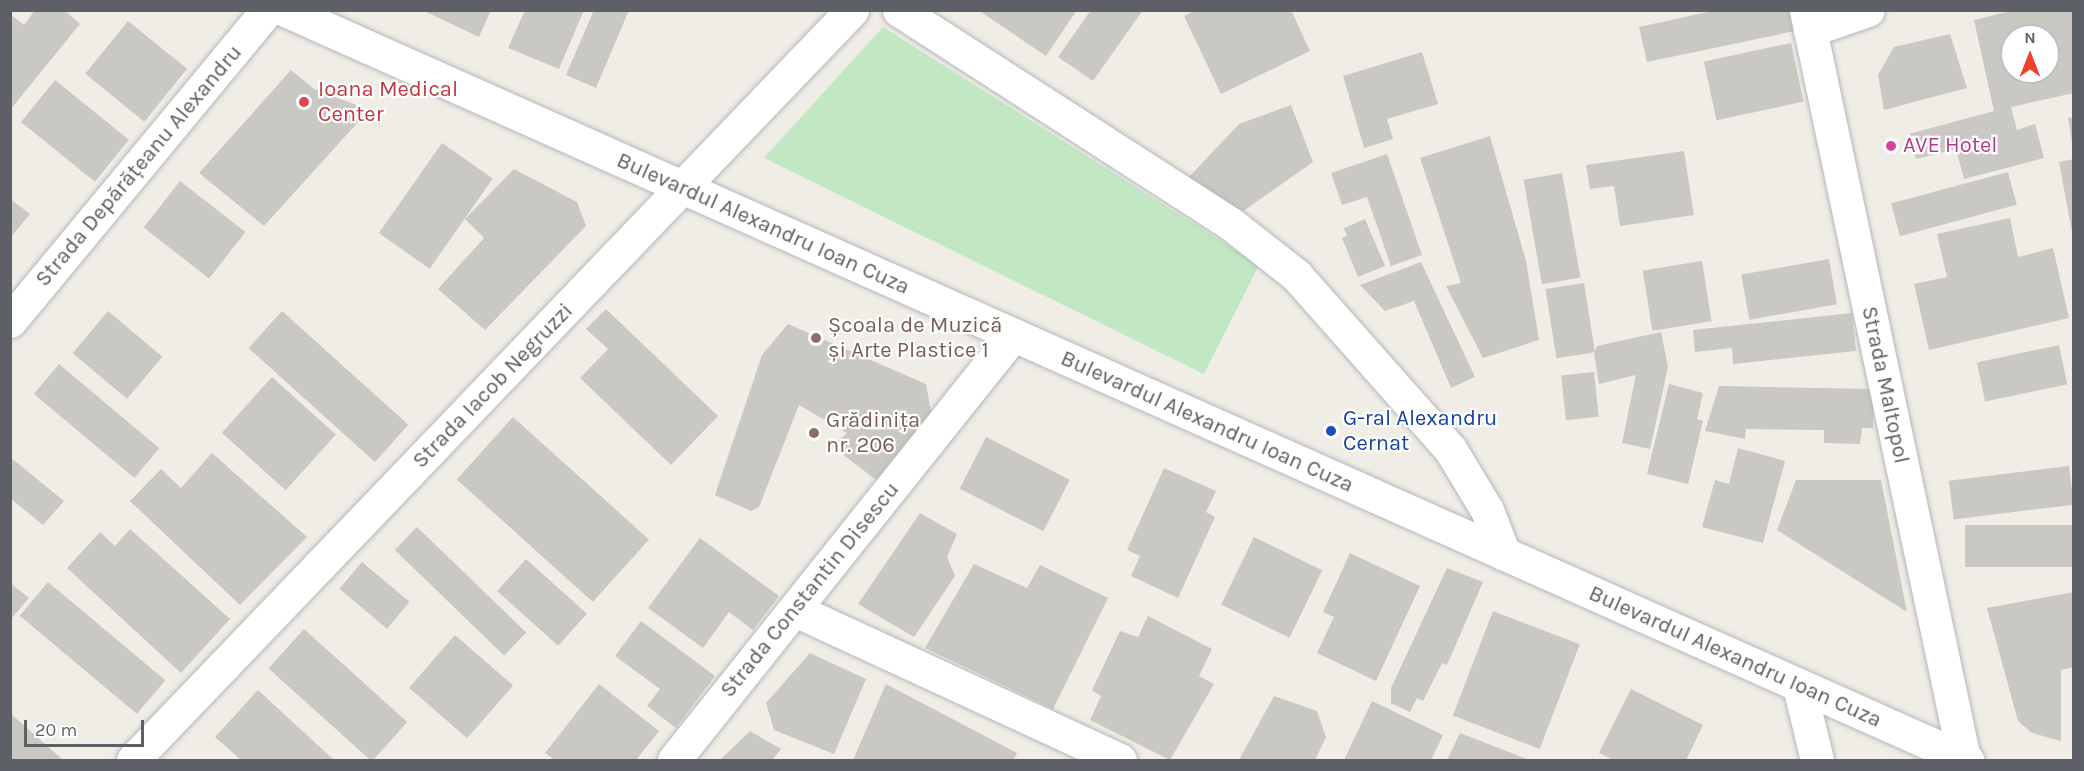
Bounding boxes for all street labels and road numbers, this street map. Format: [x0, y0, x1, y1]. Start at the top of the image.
street label: Strada Depărățeanu Alexandru [30, 40, 248, 292]
street label: Bulevardul Alexandru Ioan Cuza [612, 147, 914, 301]
street label: Strada Iacob Negruzzi [407, 298, 579, 474]
street label: Strada Maltopol [1855, 304, 1915, 466]
street label: Bulevardul Alexandru Ioan Cuza [1056, 345, 1358, 499]
street label: Strada Constantin Disescu [715, 477, 905, 703]
street label: Bulevardul Alexandru Ioan Cuza [1584, 580, 1886, 734]

